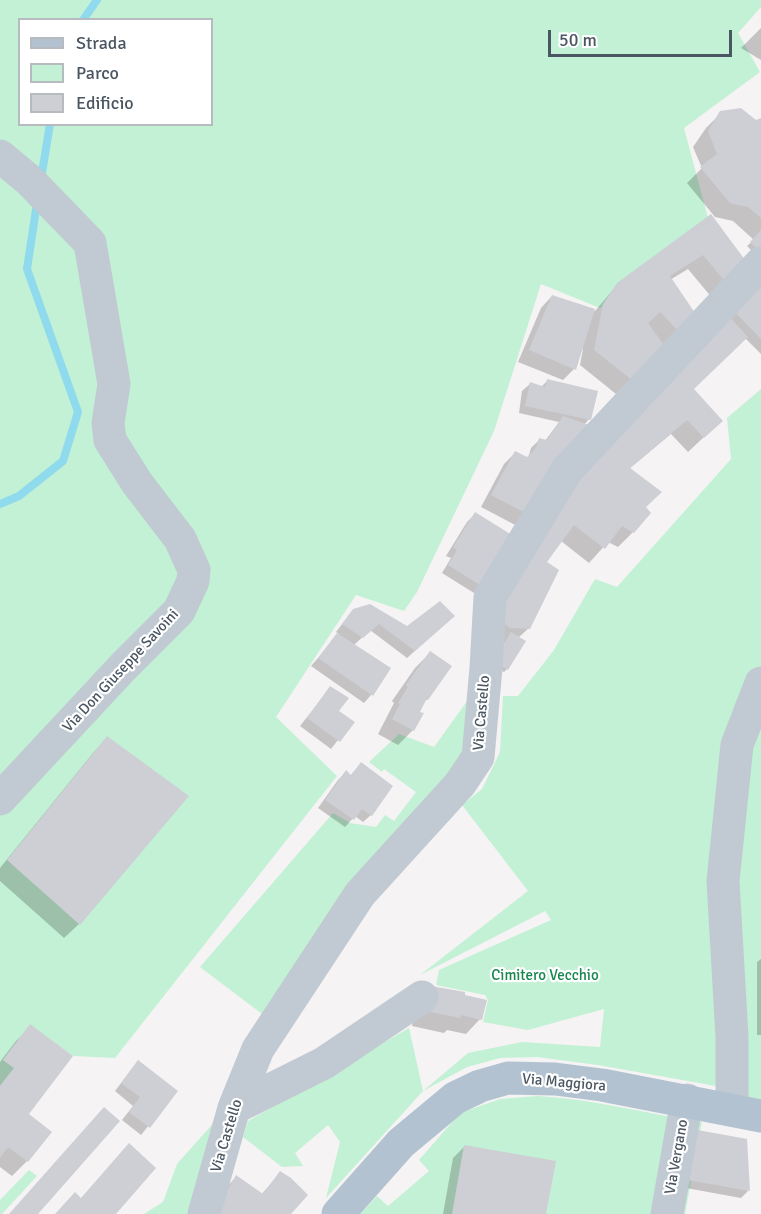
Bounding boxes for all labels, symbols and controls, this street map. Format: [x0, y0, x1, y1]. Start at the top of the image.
legend [18, 18, 213, 126]
scale bar [551, 18, 736, 56]
text: 50 m [559, 29, 597, 51]
text: Strada [76, 32, 127, 54]
text: Parco [76, 62, 119, 84]
text: Edificio [76, 92, 134, 114]
street label: Via Don Giuseppe Savoini [59, 606, 183, 736]
street label: Via Castello [470, 675, 494, 751]
park label: Cimitero Vecchio [491, 967, 599, 985]
street label: Via Maggiora [521, 1070, 607, 1096]
street label: Via Castello [207, 1097, 247, 1175]
street label: Via Vergano [662, 1118, 692, 1196]

